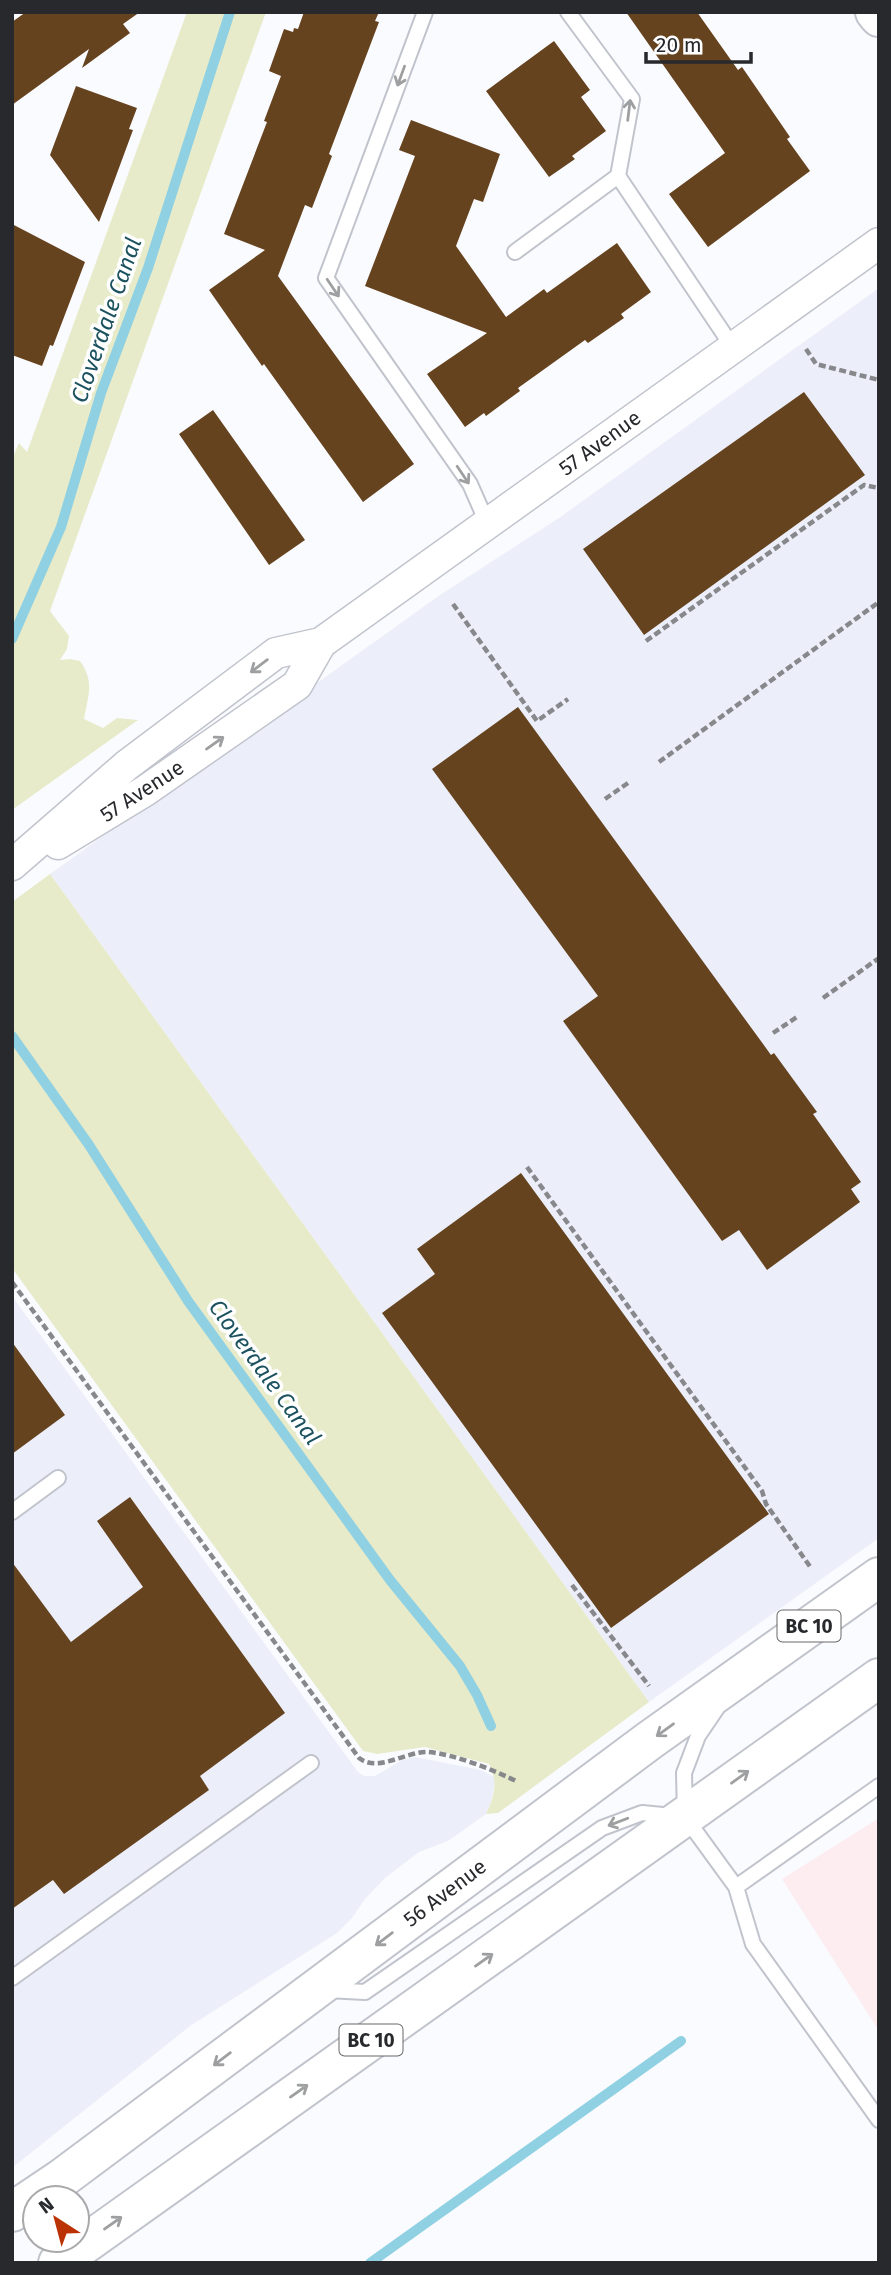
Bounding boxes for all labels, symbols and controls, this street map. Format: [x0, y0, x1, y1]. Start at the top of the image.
scale bar [646, 21, 751, 65]
text: 20 m [656, 32, 702, 58]
one-way arrow [394, 65, 406, 87]
one-way arrow [623, 99, 636, 121]
water label: Cloverdale Canal [65, 234, 147, 406]
one-way arrow [326, 278, 340, 297]
street label: 57 Avenue [554, 405, 646, 481]
one-way arrow [456, 465, 470, 484]
one-way arrow [249, 658, 268, 673]
one-way arrow [205, 736, 224, 750]
street label: 57 Avenue [95, 754, 189, 828]
water label: Cloverdale Canal [203, 1294, 327, 1450]
road number: BC 10 [778, 1610, 840, 1642]
one-way arrow [655, 1722, 674, 1737]
one-way arrow [730, 1770, 749, 1785]
one-way arrow [608, 1816, 630, 1829]
street label: 56 Avenue [398, 1853, 492, 1933]
one-way arrow [375, 1931, 393, 1946]
one-way arrow [474, 1953, 493, 1967]
road number: BC 10 [340, 2024, 402, 2056]
one-way arrow [213, 2052, 232, 2066]
one-way arrow [289, 2084, 308, 2099]
north arrow [21, 2184, 91, 2254]
text: N [34, 2193, 58, 2219]
one-way arrow [103, 2216, 122, 2230]

